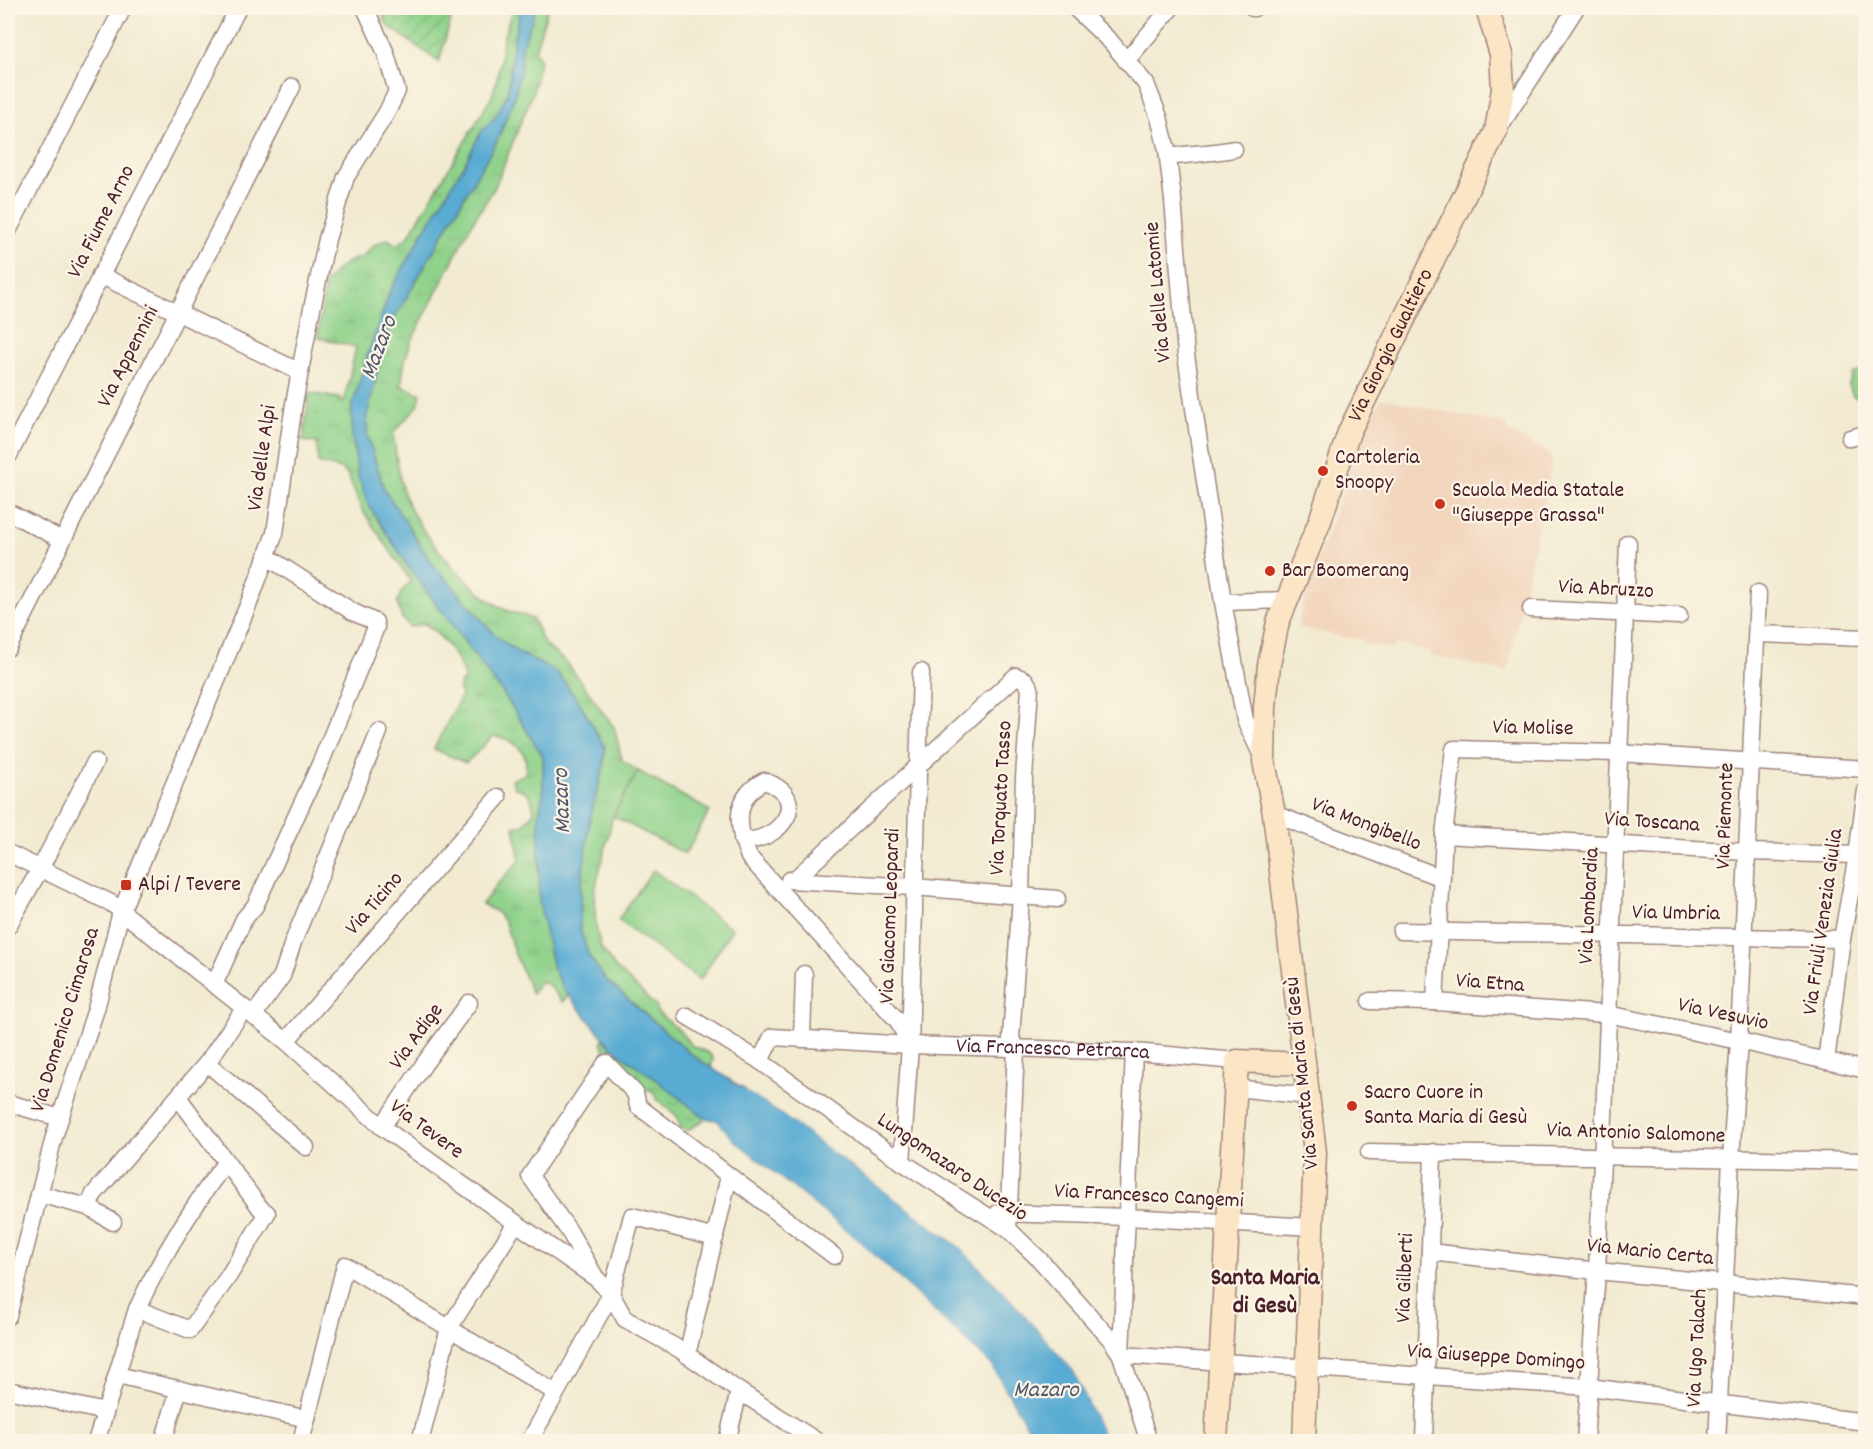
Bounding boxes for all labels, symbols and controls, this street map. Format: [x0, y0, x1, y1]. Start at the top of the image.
street label: Via Fiume Arno [60, 160, 144, 284]
street label: Via delle Latomie [1137, 220, 1181, 364]
street label: Via Giorgio Gualtiero [1341, 263, 1442, 428]
street label: Via Appennini [90, 301, 168, 413]
water label: Mazaro [352, 310, 408, 385]
street label: Via delle Alpi [240, 403, 286, 513]
place label: Cartoleria Snoopy [1335, 443, 1420, 499]
marker: Cartoleria Snoopy [1316, 464, 1330, 478]
place label: Scuola Media Statale "Giuseppe Grassa" [1452, 476, 1624, 532]
marker: Scuola Media Statale "Giuseppe Grassa" [1433, 497, 1447, 511]
place label: Bar Boomerang [1282, 556, 1409, 587]
marker: Bar Boomerang [1263, 564, 1277, 578]
street label: Via Abruzzo [1557, 572, 1655, 608]
street label: Via Molise [1492, 713, 1574, 745]
street label: Via Torquato Tasso [982, 720, 1022, 876]
street label: Via Piemonte [1709, 762, 1743, 870]
water label: Mazaro [545, 766, 581, 834]
street label: Via Mongibello [1306, 790, 1426, 860]
street label: Via Toscana [1603, 804, 1701, 842]
street label: Via Friuli Venezia Giulia [1796, 826, 1853, 1017]
street label: Via Giacomo Leopardi [872, 828, 910, 1004]
street label: Via Lombardia [1571, 846, 1609, 965]
street label: Via Ticino [338, 865, 412, 943]
place label: Alpi / Tevere [138, 870, 241, 901]
marker: Alpi / Tevere [119, 878, 133, 892]
street label: Via Umbria [1632, 898, 1721, 930]
street label: Via Domenico Cimarosa [23, 923, 109, 1116]
street label: Via Etna [1455, 966, 1526, 1002]
street label: Via Santa Maria di Gesù [1277, 975, 1329, 1171]
street label: Via Vesuvio [1675, 990, 1771, 1040]
street label: Via Adige [382, 997, 452, 1077]
street label: Via Francesco Petrarca [956, 1031, 1152, 1069]
place label: Sacro Cuore in Santa Maria di Gesù [1364, 1078, 1527, 1134]
street label: Via Tevere [382, 1092, 470, 1168]
marker: Sacro Cuore in Santa Maria di Gesù [1345, 1099, 1359, 1113]
street label: Lungomazaro Ducezio [870, 1106, 1034, 1230]
street label: Via Antonio Salomone [1546, 1115, 1726, 1153]
street label: Via Francesco Cangemi [1053, 1177, 1245, 1217]
street label: Via Mario Certa [1585, 1231, 1716, 1275]
street label: Via Gilberti [1389, 1233, 1423, 1323]
district label: Santa Maria di Gesù [1211, 1262, 1320, 1324]
street label: Via Ugo Talach [1679, 1288, 1717, 1408]
street label: Via Giuseppe Domingo [1406, 1336, 1586, 1380]
water label: Mazaro [1013, 1374, 1080, 1408]

